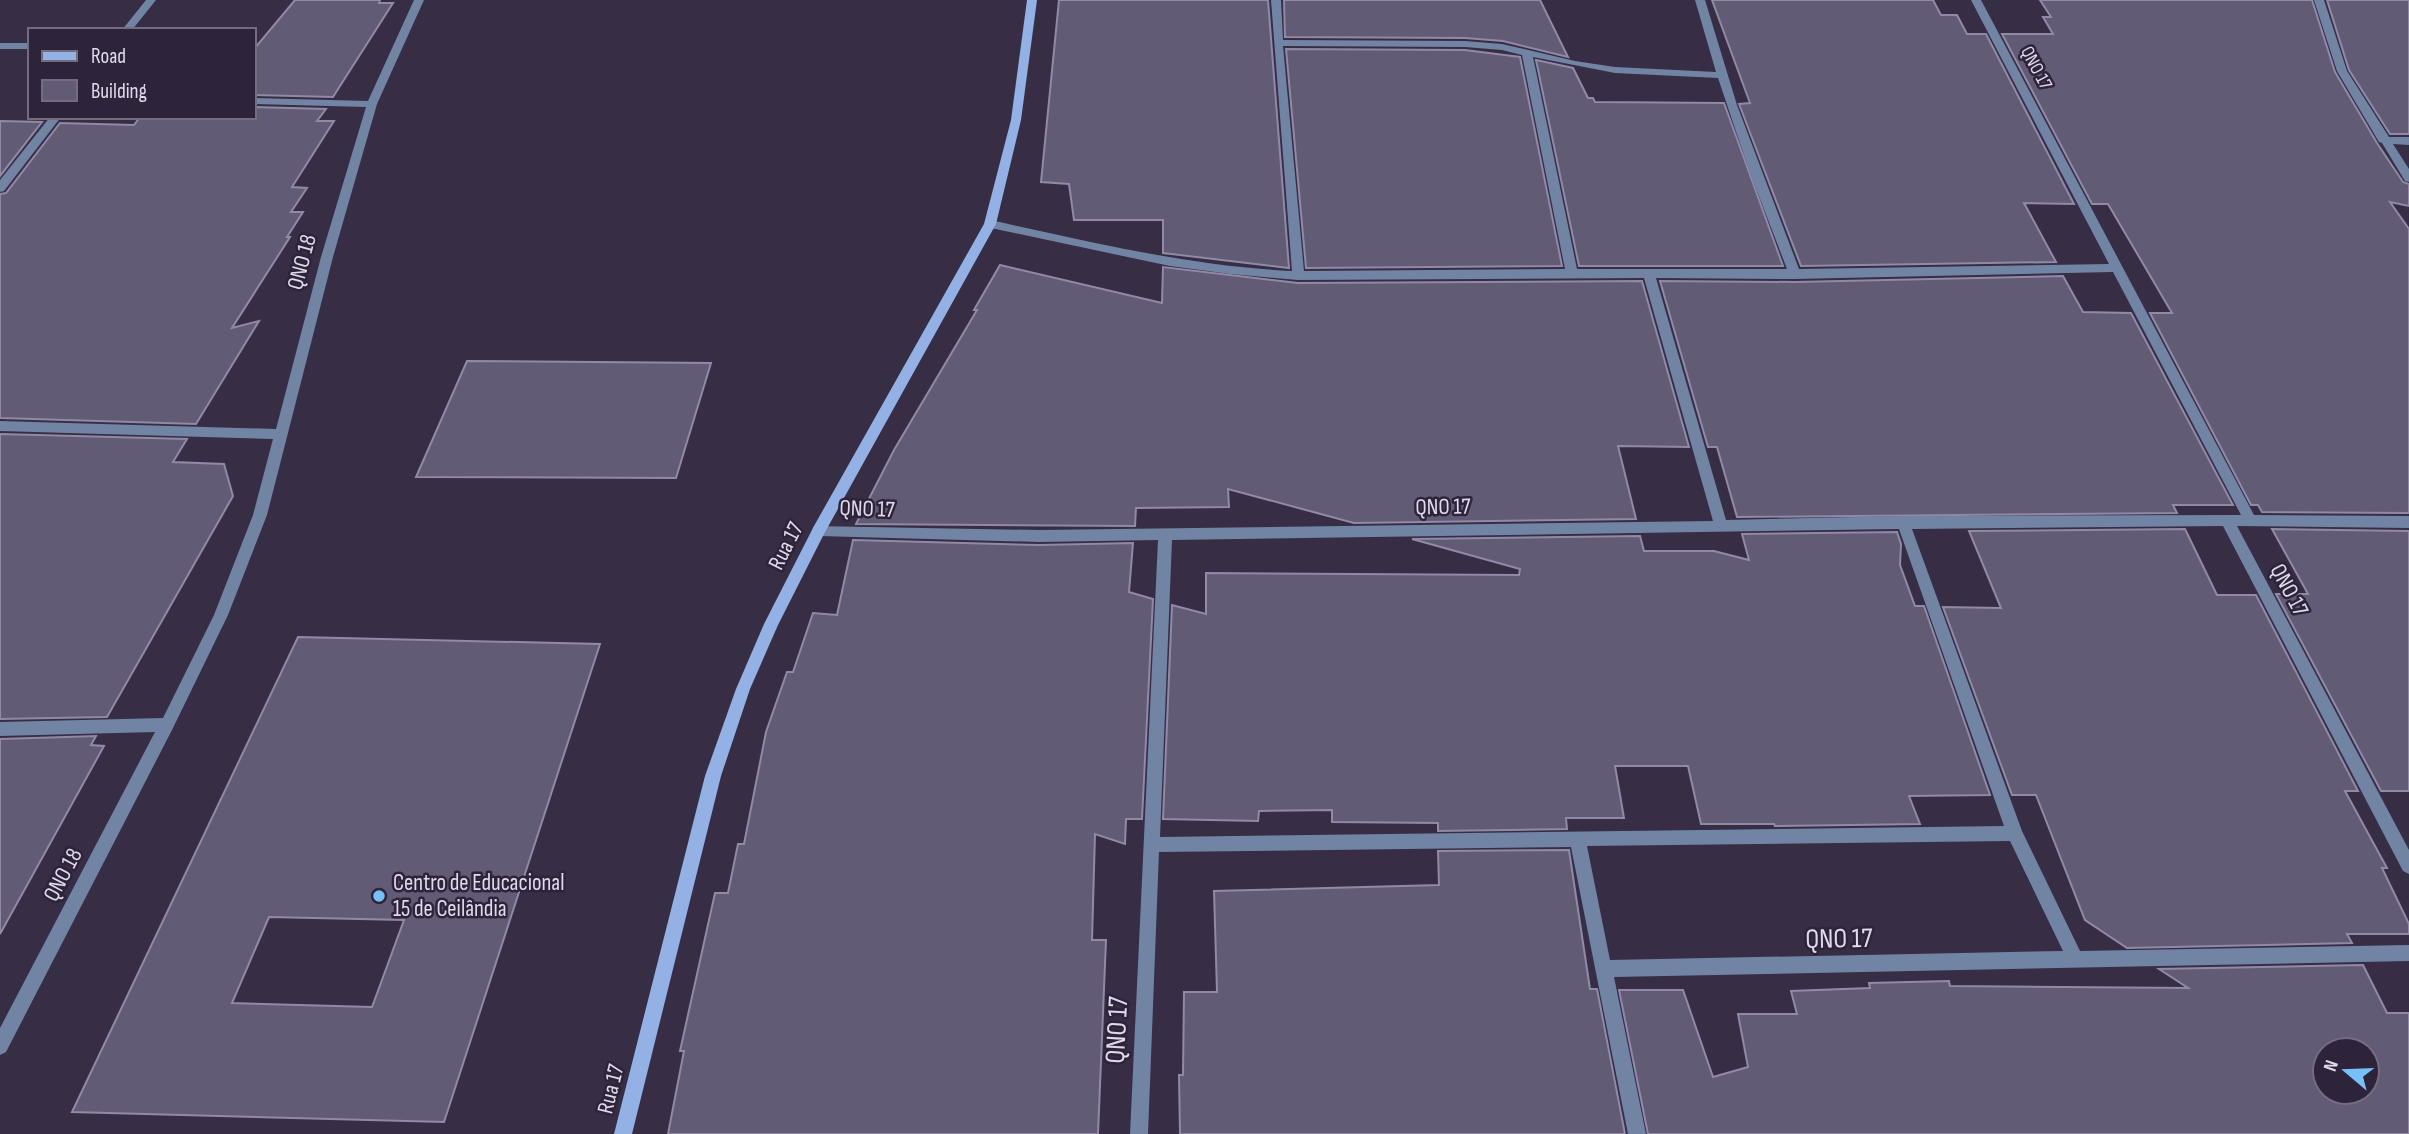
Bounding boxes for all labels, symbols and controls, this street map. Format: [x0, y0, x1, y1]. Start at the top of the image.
legend [28, 28, 256, 119]
street label: QNO 17 [2015, 42, 2057, 94]
text: Road [91, 44, 126, 69]
text: Building [91, 79, 147, 104]
street label: QNO 18 [281, 231, 323, 293]
street label: QNO 17 [1415, 493, 1471, 521]
street label: QNO 17 [839, 494, 895, 524]
street label: Rua 17 [762, 517, 810, 575]
street label: QNO 17 [2264, 559, 2314, 621]
street label: QNO 18 [37, 844, 89, 906]
place label: Centro de Educacional 15 de Ceilândia [393, 869, 564, 923]
marker: Centro de Educacional 15 de Ceilândia [371, 888, 387, 904]
street label: QNO 17 [1805, 922, 1873, 956]
street label: QNO 17 [1099, 996, 1135, 1064]
north arrow [2311, 1036, 2381, 1106]
text: N [2319, 1057, 2344, 1074]
street label: Rua 17 [591, 1061, 631, 1117]

